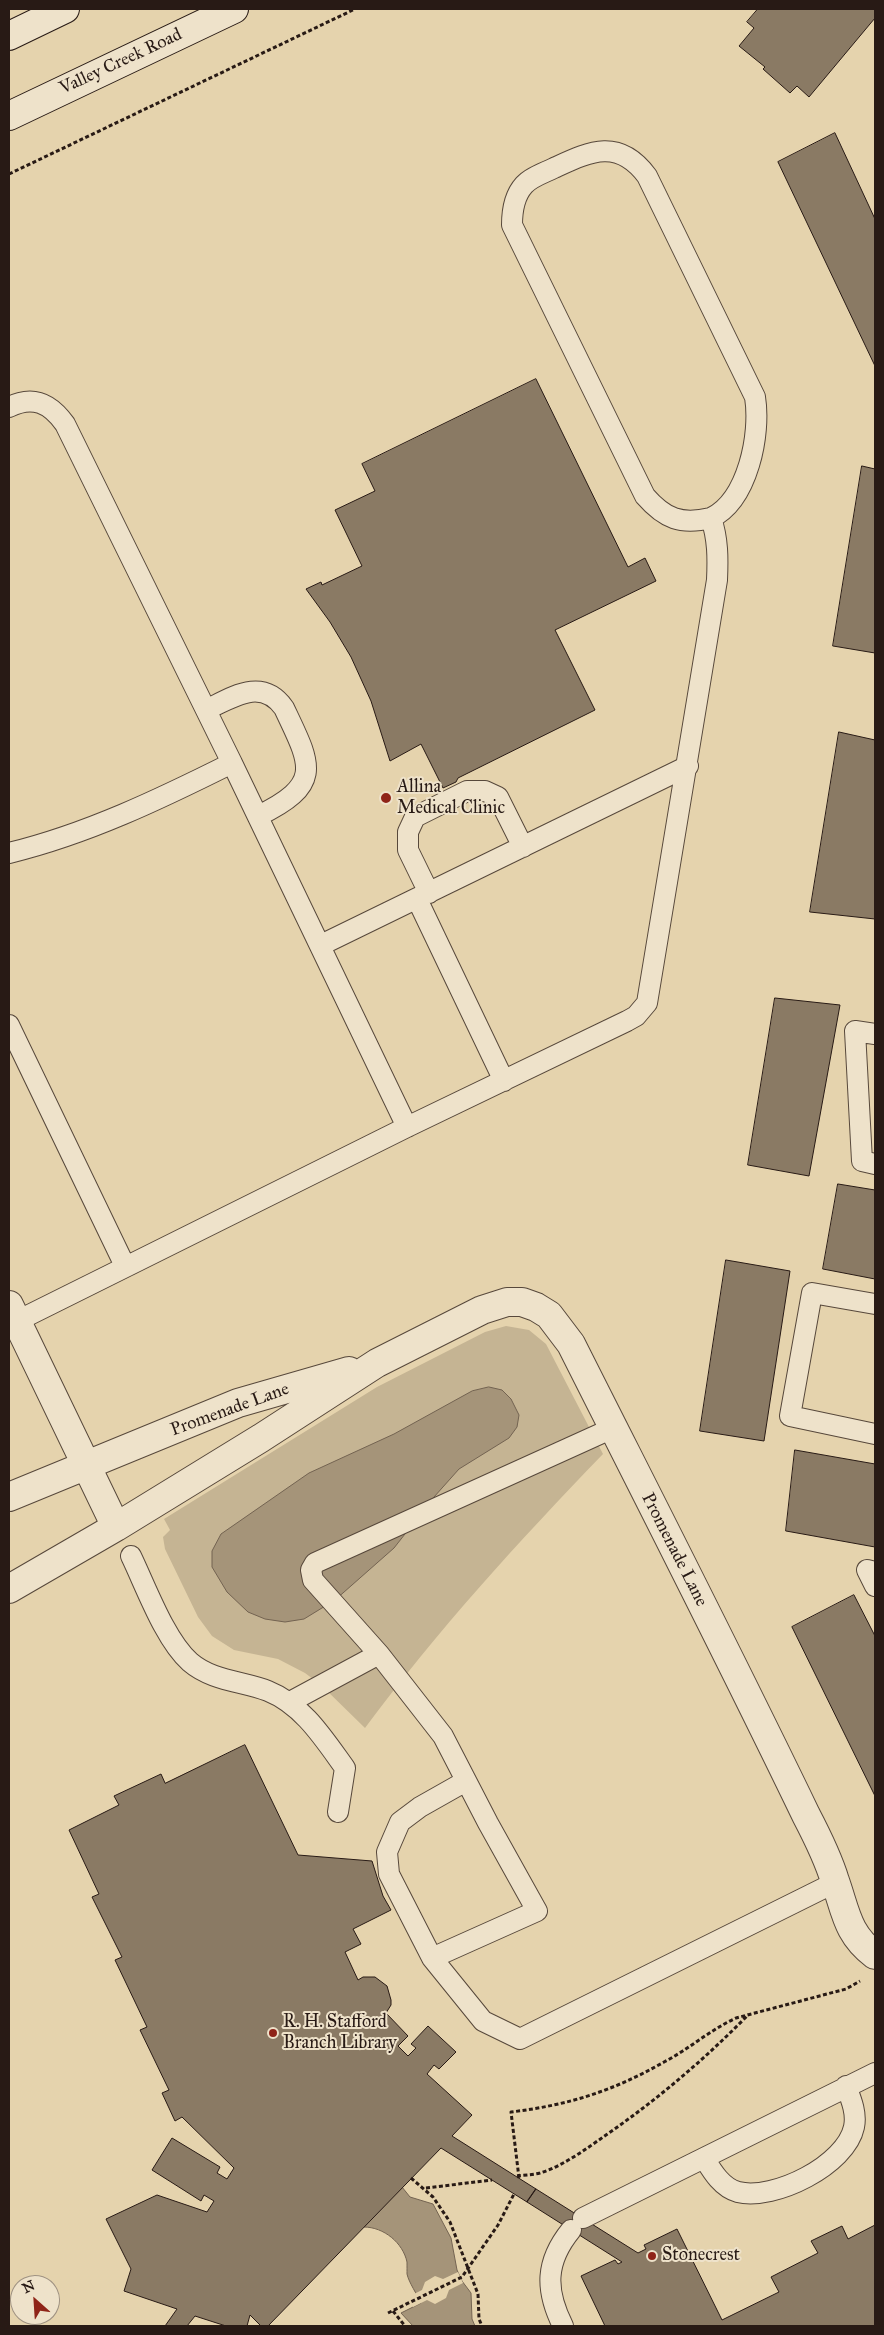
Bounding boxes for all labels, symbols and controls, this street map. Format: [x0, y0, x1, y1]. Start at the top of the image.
street label: Valley Creek Road [56, 24, 186, 100]
place label: Allina Medical Clinic [397, 777, 505, 820]
marker: Allina Medical Clinic [379, 791, 393, 805]
street label: Promenade Lane [168, 1379, 292, 1441]
street label: Promenade Lane [636, 1490, 712, 1610]
place label: R. H. Stafford Branch Library [283, 2012, 397, 2054]
marker: R. H. Stafford Branch Library [267, 2027, 279, 2039]
place label: Stonecrest [662, 2245, 740, 2267]
marker: Stonecrest [646, 2250, 658, 2262]
north arrow [10, 2275, 60, 2325]
text: N [20, 2277, 38, 2297]

